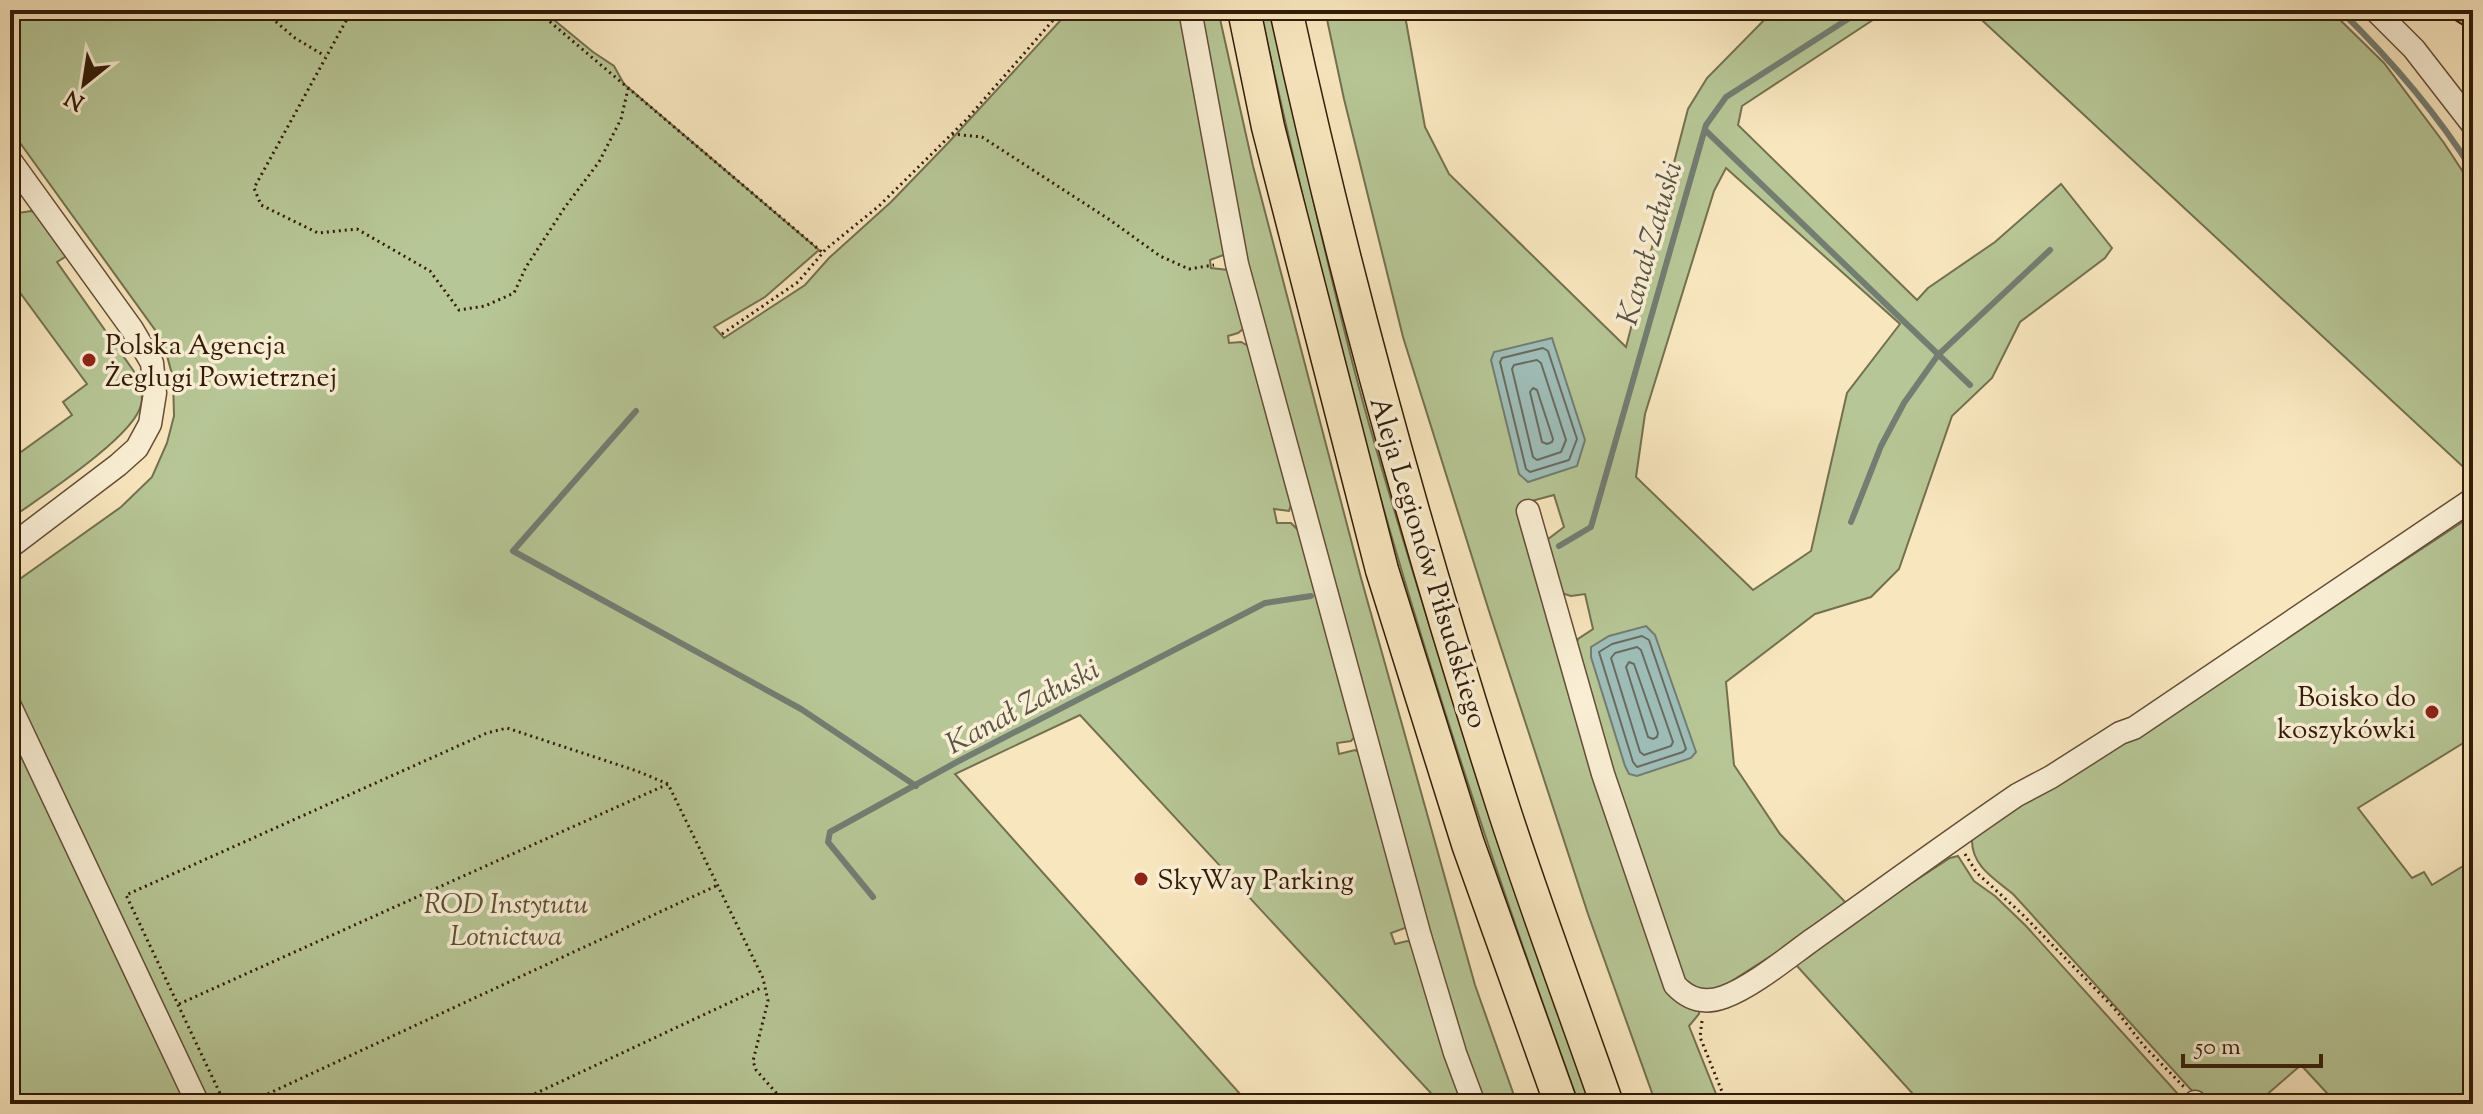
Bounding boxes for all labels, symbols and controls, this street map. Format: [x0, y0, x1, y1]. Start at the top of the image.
north arrow [44, 44, 124, 124]
text: N [60, 80, 91, 117]
water label: Kanał Załuski [1608, 157, 1695, 331]
place label: Polska Agencja Żeglugi Powietrznej [105, 327, 337, 399]
marker: Polska Agencja Żeglugi Powietrznej [80, 351, 98, 369]
street label: Aleja Legionów Piłsudskiego [1358, 392, 1497, 733]
water label: Kanał Załuski [939, 650, 1108, 767]
place label: Boisko do koszykówki [2277, 679, 2416, 751]
marker: Boisko do koszykówki [2423, 703, 2441, 721]
place label: SkyWay Parking [1157, 862, 1354, 902]
marker: SkyWay Parking [1132, 870, 1150, 888]
park label: ROD Instytutu Lotnictwa [424, 886, 589, 958]
scale bar [2183, 1018, 2321, 1068]
text: 50 m [2193, 1031, 2241, 1065]

